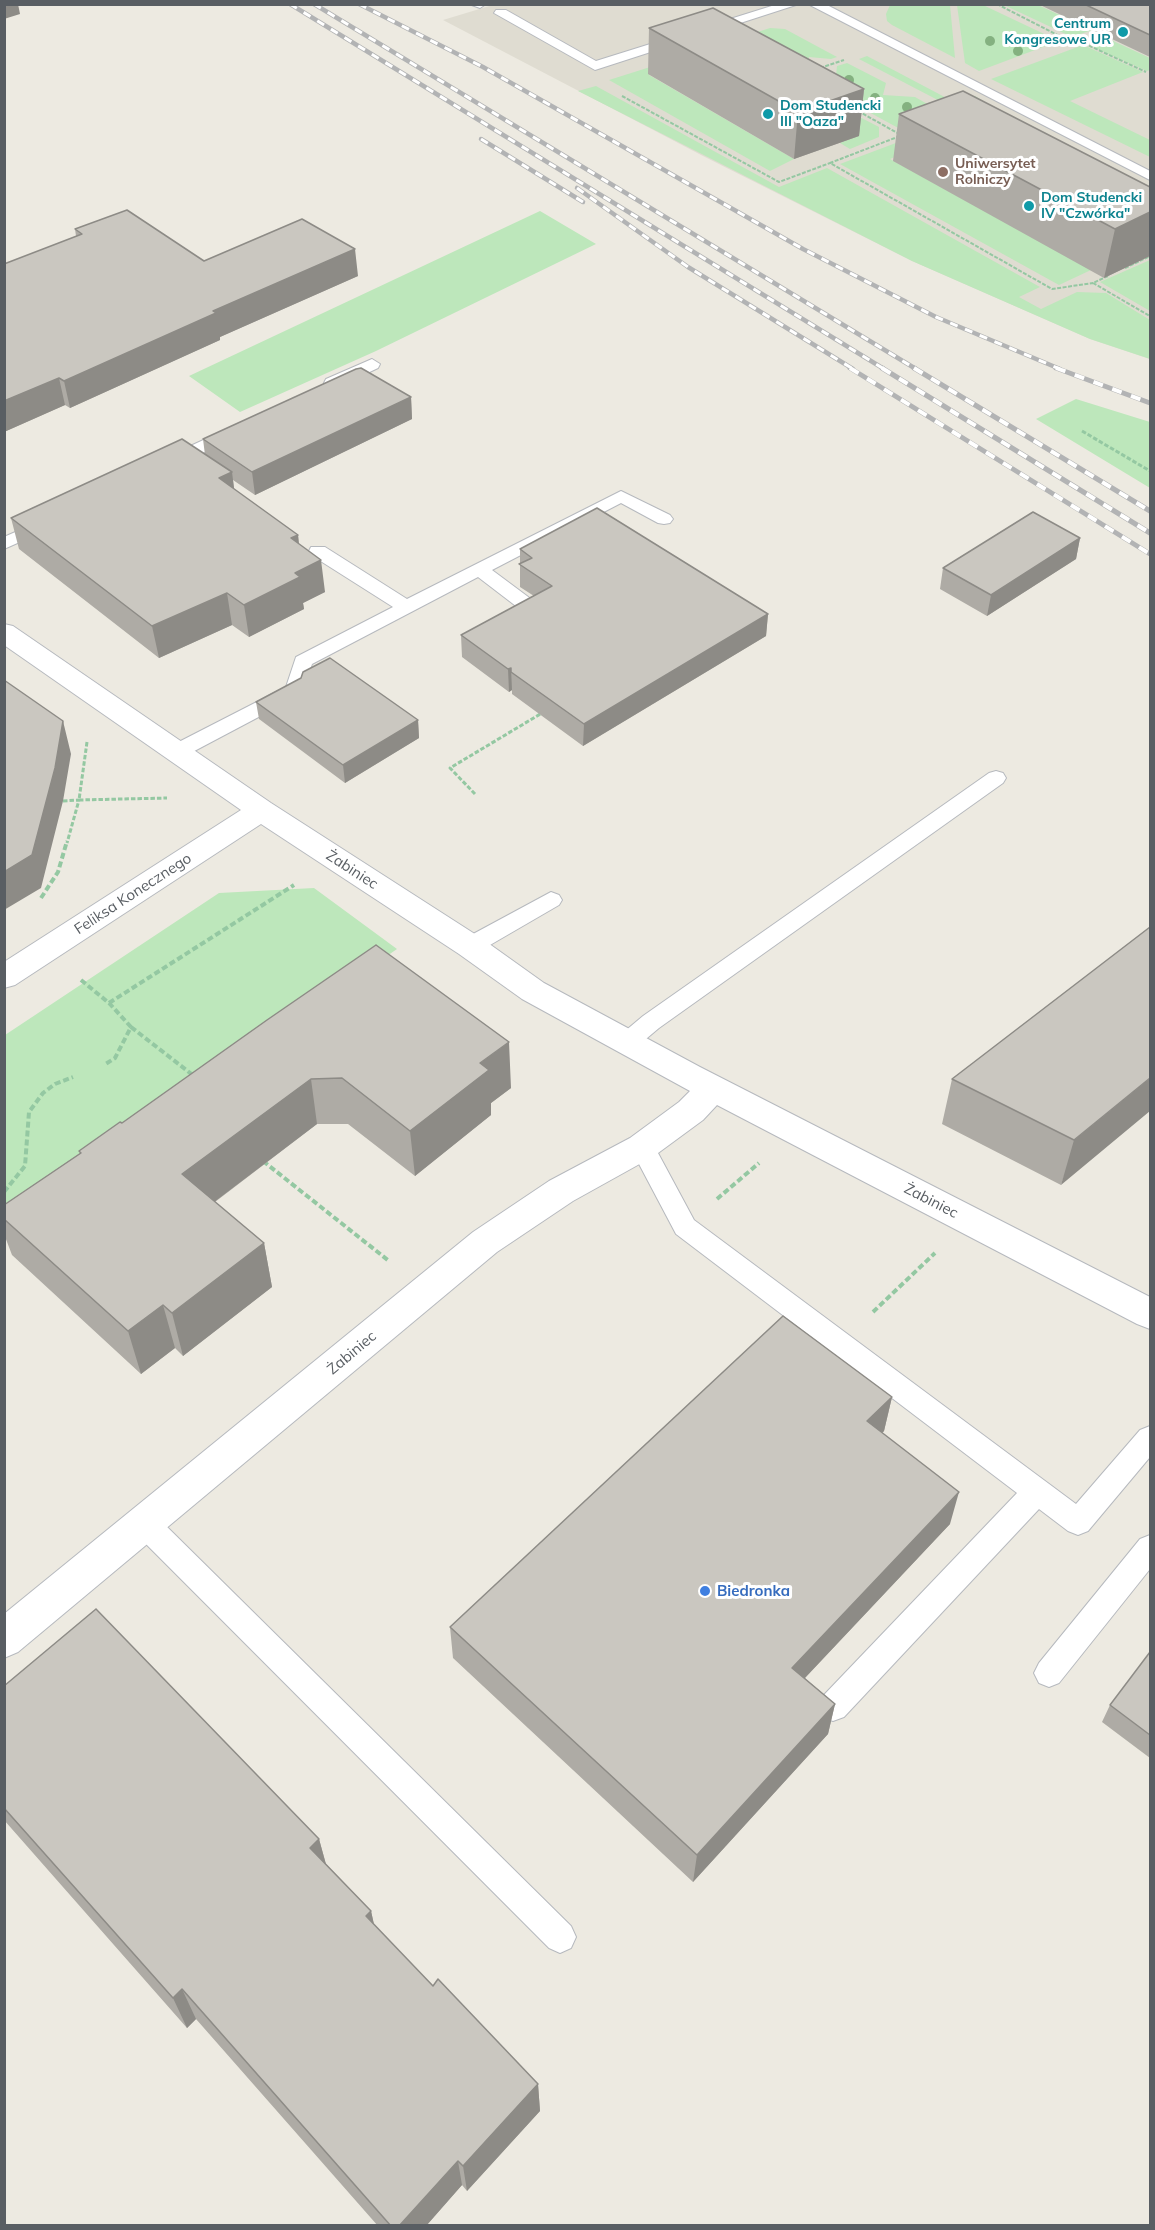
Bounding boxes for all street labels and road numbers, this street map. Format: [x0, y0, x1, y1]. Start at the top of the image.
street label: Żabiniec [323, 847, 381, 893]
street label: Feliksa Konecznego [71, 849, 195, 939]
street label: Żabiniec [901, 1180, 961, 1222]
street label: Żabiniec [324, 1327, 380, 1379]

